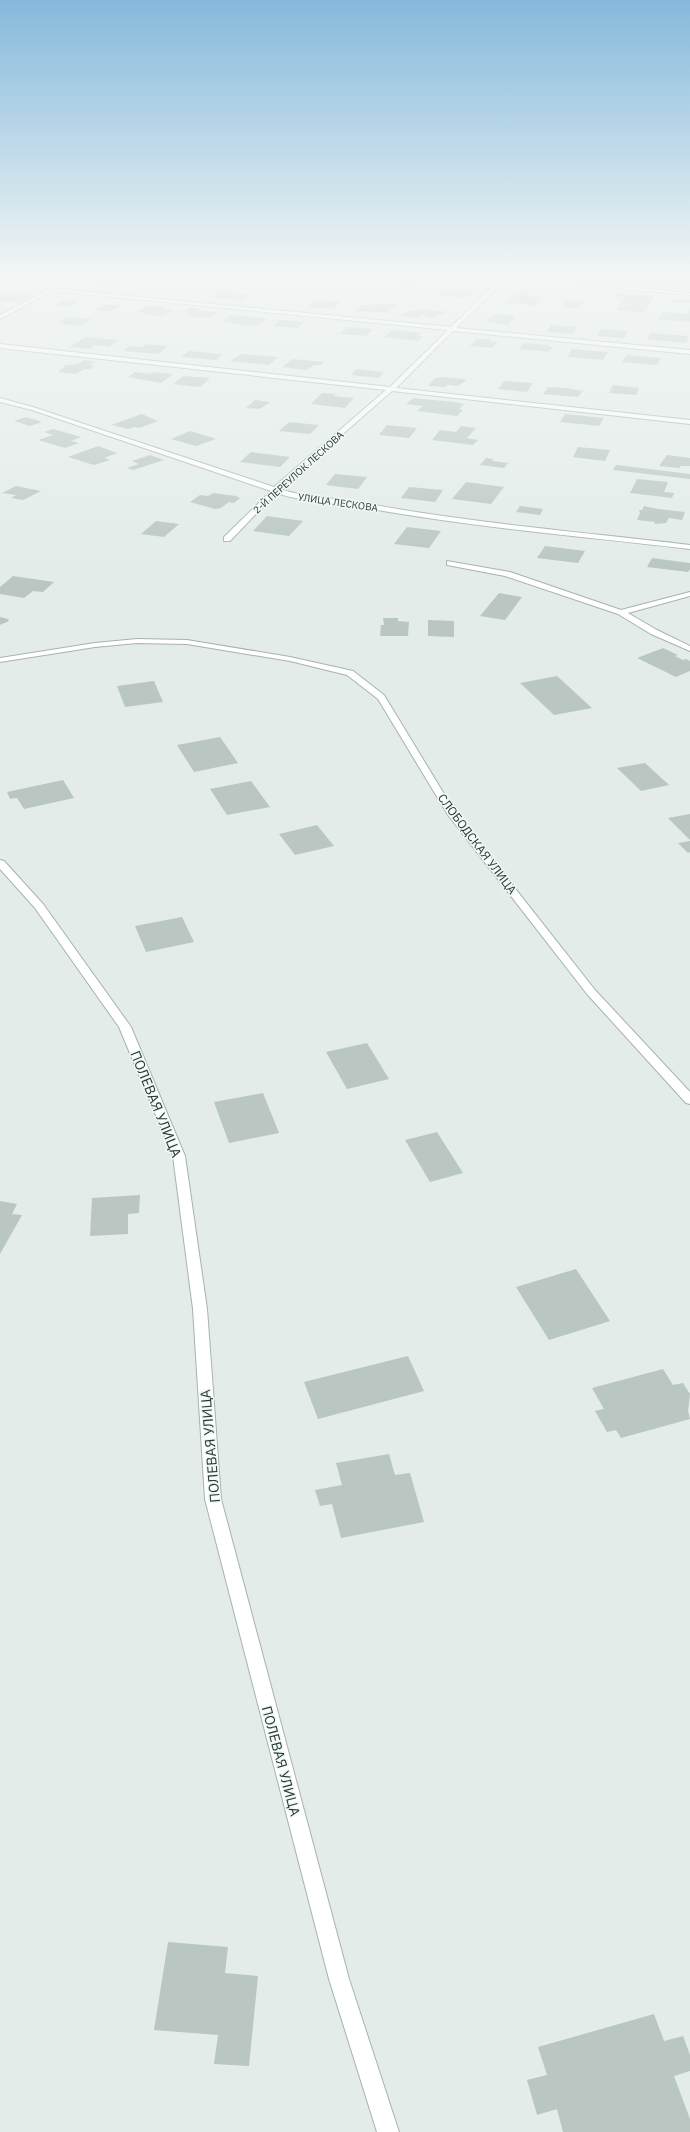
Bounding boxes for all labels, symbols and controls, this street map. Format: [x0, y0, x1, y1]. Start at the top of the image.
street label: 2-Й ПЕРЕУЛОК ЛЕСКОВА [250, 428, 347, 517]
street label: УЛИЦА ЛЕСКОВА [297, 490, 379, 515]
street label: СЛОБОДСКАЯ УЛИЦА [435, 791, 520, 897]
street label: ПОЛЕВАЯ УЛИЦА [126, 1048, 186, 1160]
street label: ПОЛЕВАЯ УЛИЦА [196, 1389, 224, 1503]
street label: ПОЛЕВАЯ УЛИЦА [258, 1704, 304, 1818]

